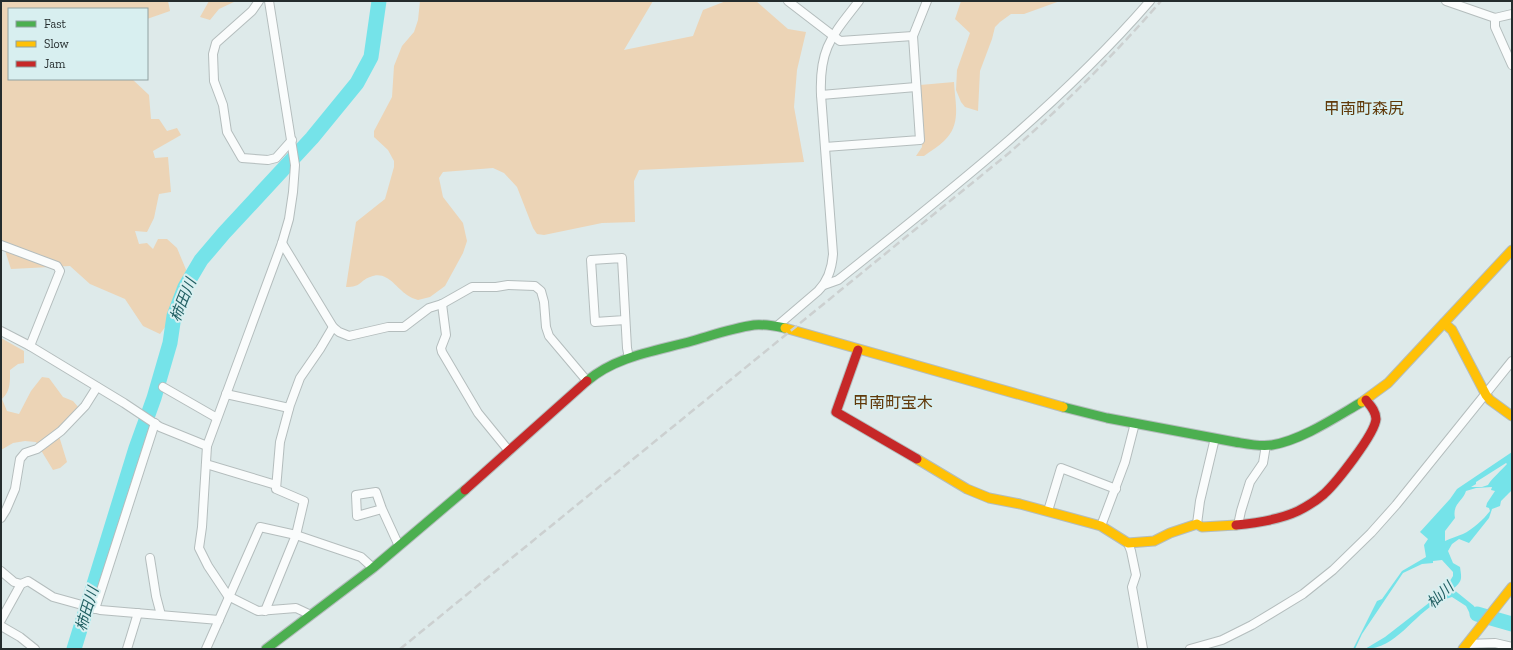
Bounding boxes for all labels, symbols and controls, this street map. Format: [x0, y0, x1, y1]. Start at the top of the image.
legend [8, 8, 148, 80]
text: Fast [44, 17, 67, 31]
text: Slow [44, 37, 70, 51]
text: Jam [44, 57, 66, 71]
district label: 甲南町森尻 [1324, 99, 1404, 118]
water label: 柿田川 [166, 274, 201, 324]
district label: 甲南町宝木 [853, 393, 933, 412]
water label: 杣川 [1423, 577, 1459, 612]
water label: 柿田川 [72, 583, 103, 633]

